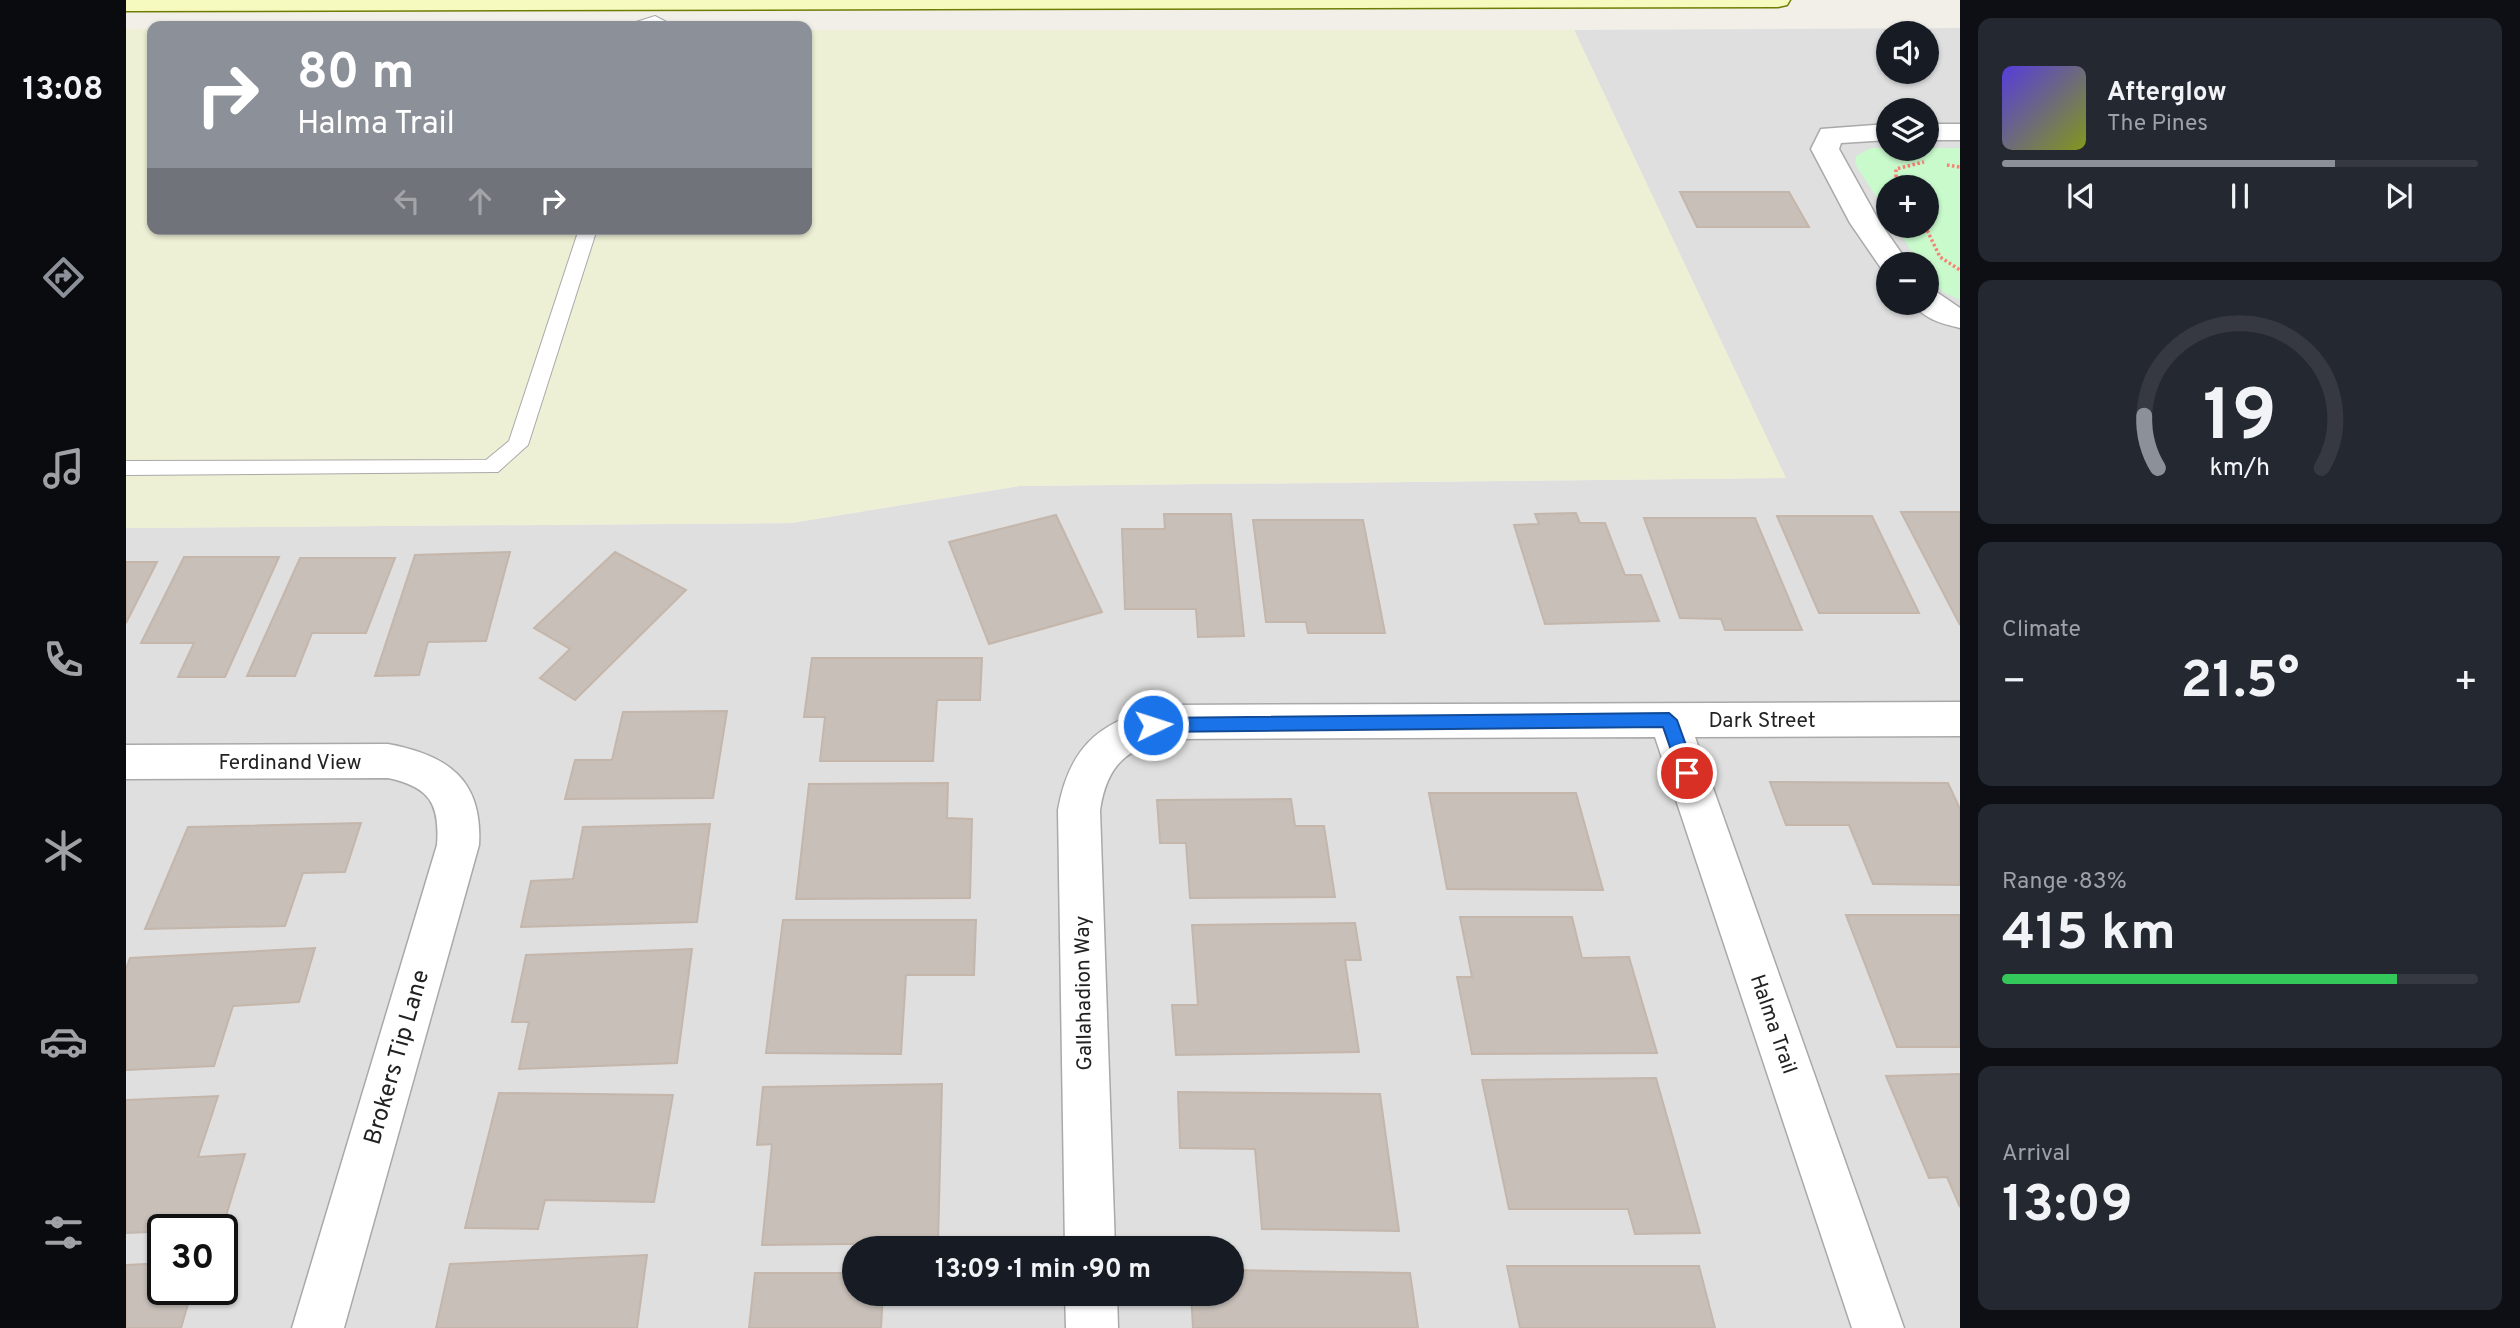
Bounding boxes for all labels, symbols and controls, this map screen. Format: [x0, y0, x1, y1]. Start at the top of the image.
map controls [1876, 21, 1939, 315]
button: sound [1876, 21, 1939, 84]
text: 80 m [297, 44, 414, 106]
icon: right [182, 49, 273, 140]
text: 13:08 [23, 71, 103, 111]
text: Afterglow [2107, 77, 2227, 110]
button: layers [1876, 98, 1939, 161]
text: Halma Trail [297, 105, 455, 145]
text: The Pines [2107, 110, 2208, 139]
button: + [1876, 175, 1939, 238]
icon: previous [2062, 177, 2100, 215]
icon: pause [2221, 177, 2259, 215]
icon: next [2380, 177, 2418, 215]
icon: left [388, 182, 426, 220]
icon: ahead [461, 182, 499, 220]
icon: right [534, 182, 572, 220]
button: − [1876, 252, 1939, 315]
icon: directions [39, 253, 88, 302]
text: 19 [2203, 374, 2277, 466]
icon: music [39, 444, 88, 493]
text: km/h [2210, 453, 2270, 485]
text: Climate [2002, 616, 2081, 645]
icon: phone [39, 635, 88, 684]
text: 21.5° [2181, 650, 2299, 716]
text: − [2002, 659, 2027, 708]
text: + [2453, 659, 2478, 708]
position arrow [1116, 688, 1190, 762]
street label: Dark Street [1708, 708, 1816, 735]
pin [1657, 743, 1717, 803]
street label: Ferdinand View [219, 750, 361, 777]
icon: arrive [1668, 754, 1706, 792]
icon: climate [39, 826, 88, 875]
text: Range · 83% [2002, 868, 2127, 897]
text: 415 km [2002, 902, 2176, 968]
street label: Gallahadion Way [1070, 915, 1099, 1071]
street label: Brokers Tip Lane [359, 967, 437, 1148]
street label: Halma Trail [1743, 971, 1802, 1078]
icon: car [39, 1017, 88, 1066]
text: Arrival [2002, 1140, 2071, 1169]
text: 13:09 [2002, 1174, 2133, 1240]
icon: filters [39, 1208, 88, 1257]
speed limit sign: 30 [147, 1214, 238, 1305]
text: 13:09 · 1 min · 90 m [935, 1254, 1151, 1287]

